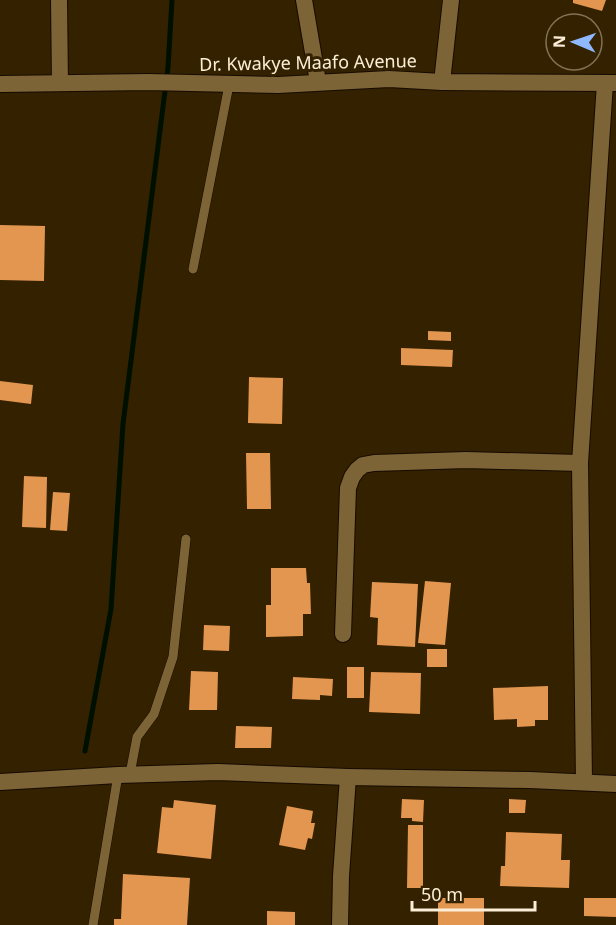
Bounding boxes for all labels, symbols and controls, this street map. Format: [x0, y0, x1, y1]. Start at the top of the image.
north arrow [544, 12, 604, 72]
text: N [548, 35, 570, 48]
street label: Dr. Kwakye Maafo Avenue [199, 48, 417, 76]
scale bar [412, 874, 535, 912]
text: 50 m [421, 882, 463, 906]

